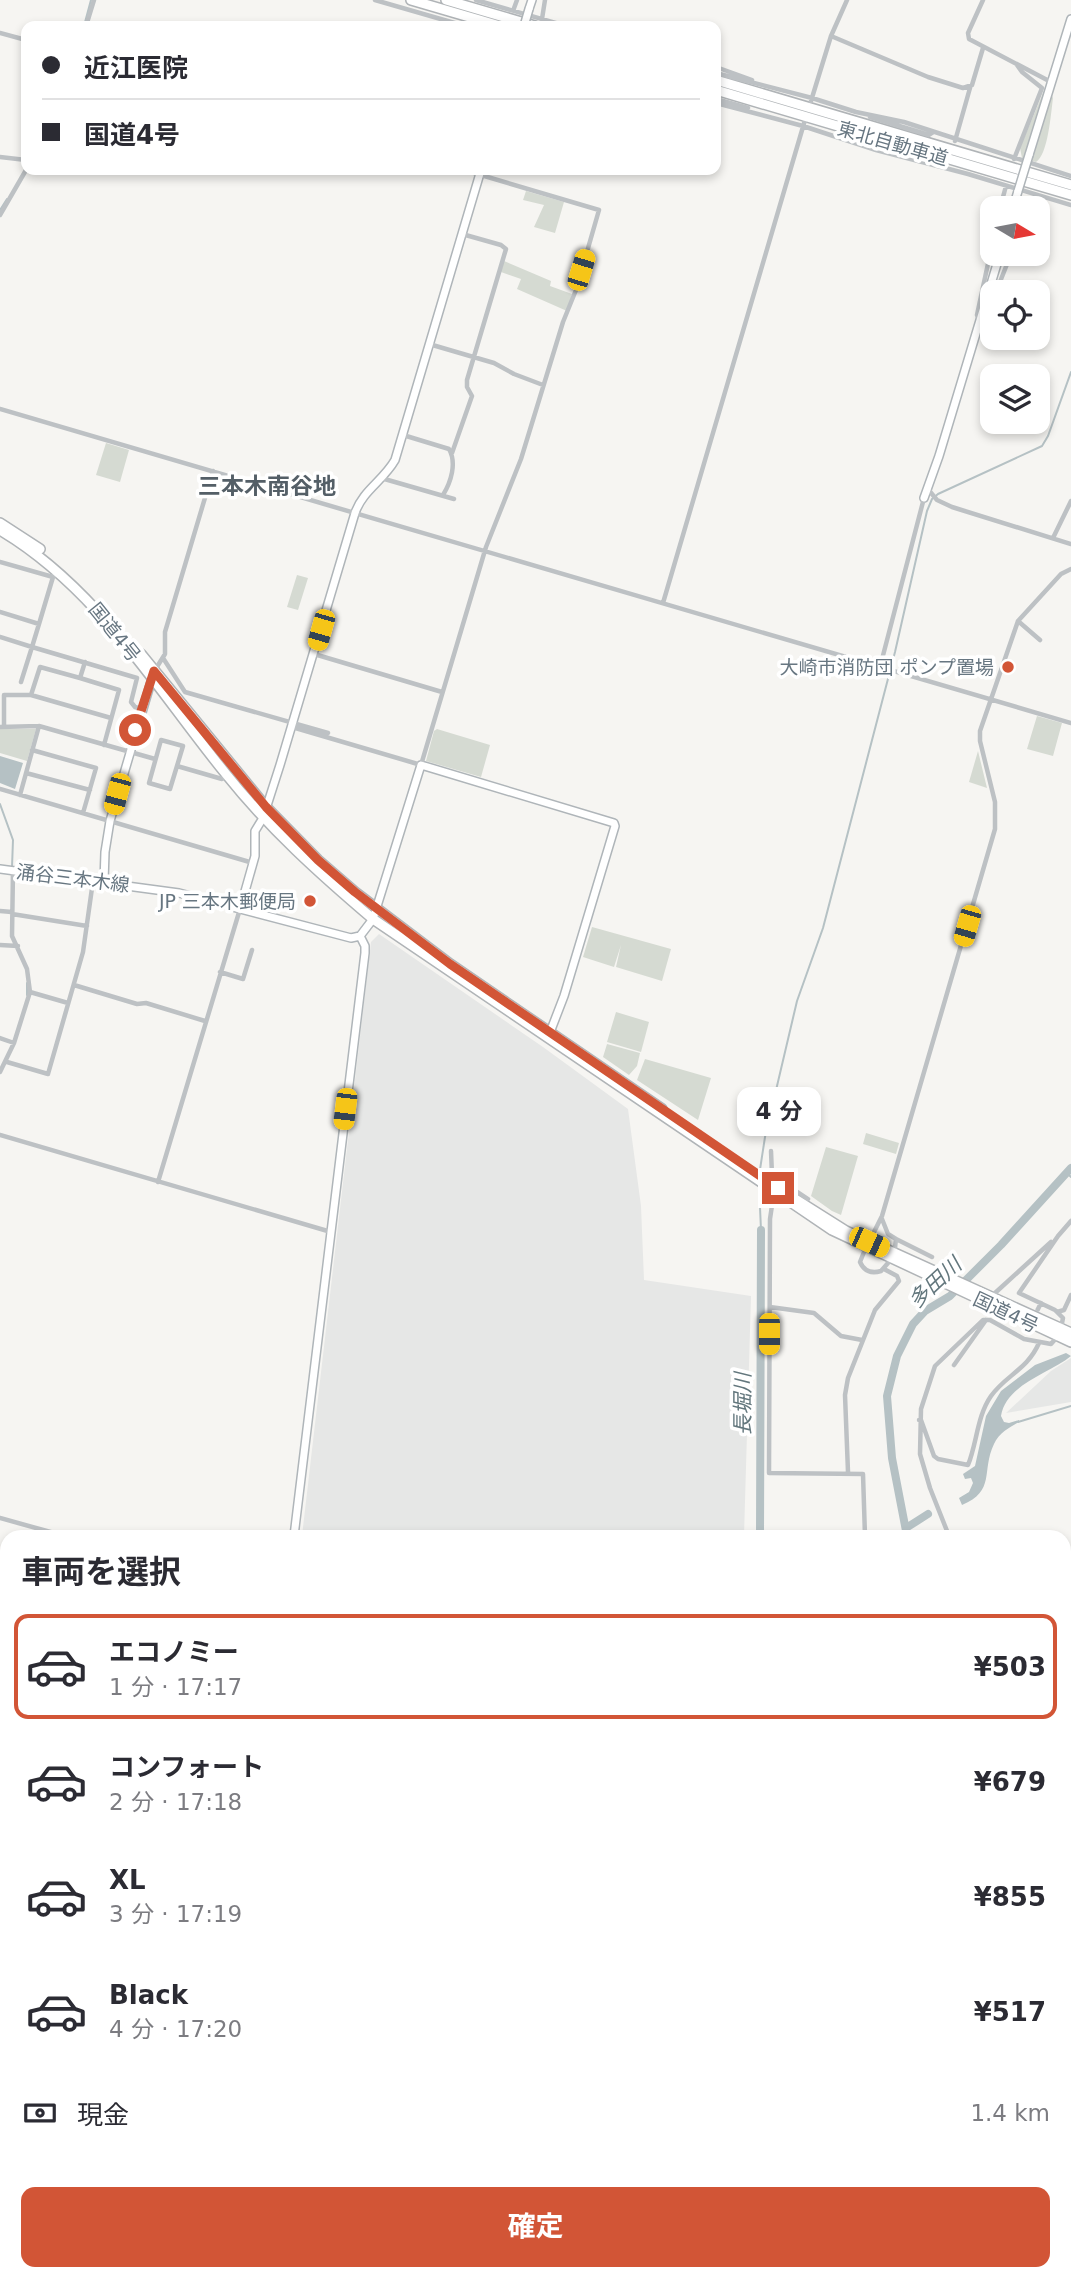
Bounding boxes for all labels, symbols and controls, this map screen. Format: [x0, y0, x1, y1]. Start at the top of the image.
text: 近江医院 [84, 53, 188, 83]
street label: 東北自動車道 [835, 117, 951, 169]
text: 国道4号 [84, 120, 180, 150]
north arrow [980, 196, 1050, 266]
map controls [980, 196, 1050, 434]
car [565, 247, 598, 293]
button: locate [980, 280, 1050, 350]
button: layers [980, 364, 1050, 434]
district label: 三本木南谷地 [198, 473, 336, 499]
street label: 国道4号 [85, 598, 145, 666]
car [306, 607, 337, 653]
place label: 大崎市消防団 ポンプ置場 [780, 656, 994, 678]
marker: 大崎市消防団 ポンプ置場 [1000, 659, 1016, 675]
route start [119, 714, 151, 746]
car [102, 771, 133, 817]
street label: 涌谷三本木線 [15, 860, 131, 896]
place label: JP 三本木郵便局 [158, 890, 296, 912]
marker: JP 三本木郵便局 [302, 893, 318, 909]
car [952, 903, 983, 949]
callout: 4 分 [736, 1086, 820, 1136]
car [333, 1087, 358, 1131]
text: 4 分 [755, 1098, 803, 1124]
route end [762, 1172, 794, 1204]
car [846, 1224, 893, 1260]
water label: 多田川 [904, 1251, 968, 1313]
street label: 国道4号 [970, 1287, 1042, 1337]
car [759, 1313, 780, 1355]
water label: 長堀川 [731, 1371, 755, 1436]
text: 車両を選択 [21, 1553, 181, 1591]
icon: car [25, 1635, 88, 1698]
text: エコノミー [109, 1637, 239, 1667]
text: ¥503 [974, 1652, 1046, 1682]
text: 1 分 · 17:17 [109, 1674, 242, 1700]
icon: car [25, 1750, 88, 1813]
text: コンフォート [109, 1752, 264, 1782]
text: ¥679 [974, 1767, 1046, 1797]
text: 2 分 · 17:18 [109, 1789, 242, 1815]
icon: car [25, 1865, 88, 1928]
text: XL [109, 1865, 146, 1895]
text: ¥855 [974, 1882, 1046, 1912]
text: 3 分 · 17:19 [109, 1901, 242, 1927]
icon: car [25, 1980, 88, 2043]
text: Black [109, 1980, 188, 2010]
text: ¥517 [974, 1997, 1046, 2027]
text: 4 分 · 17:20 [109, 2016, 242, 2042]
icon: cash [21, 2094, 59, 2132]
text: 現金 [77, 2100, 129, 2130]
text: 1.4 km [970, 2100, 1050, 2126]
button: 確定 [21, 2187, 1050, 2267]

